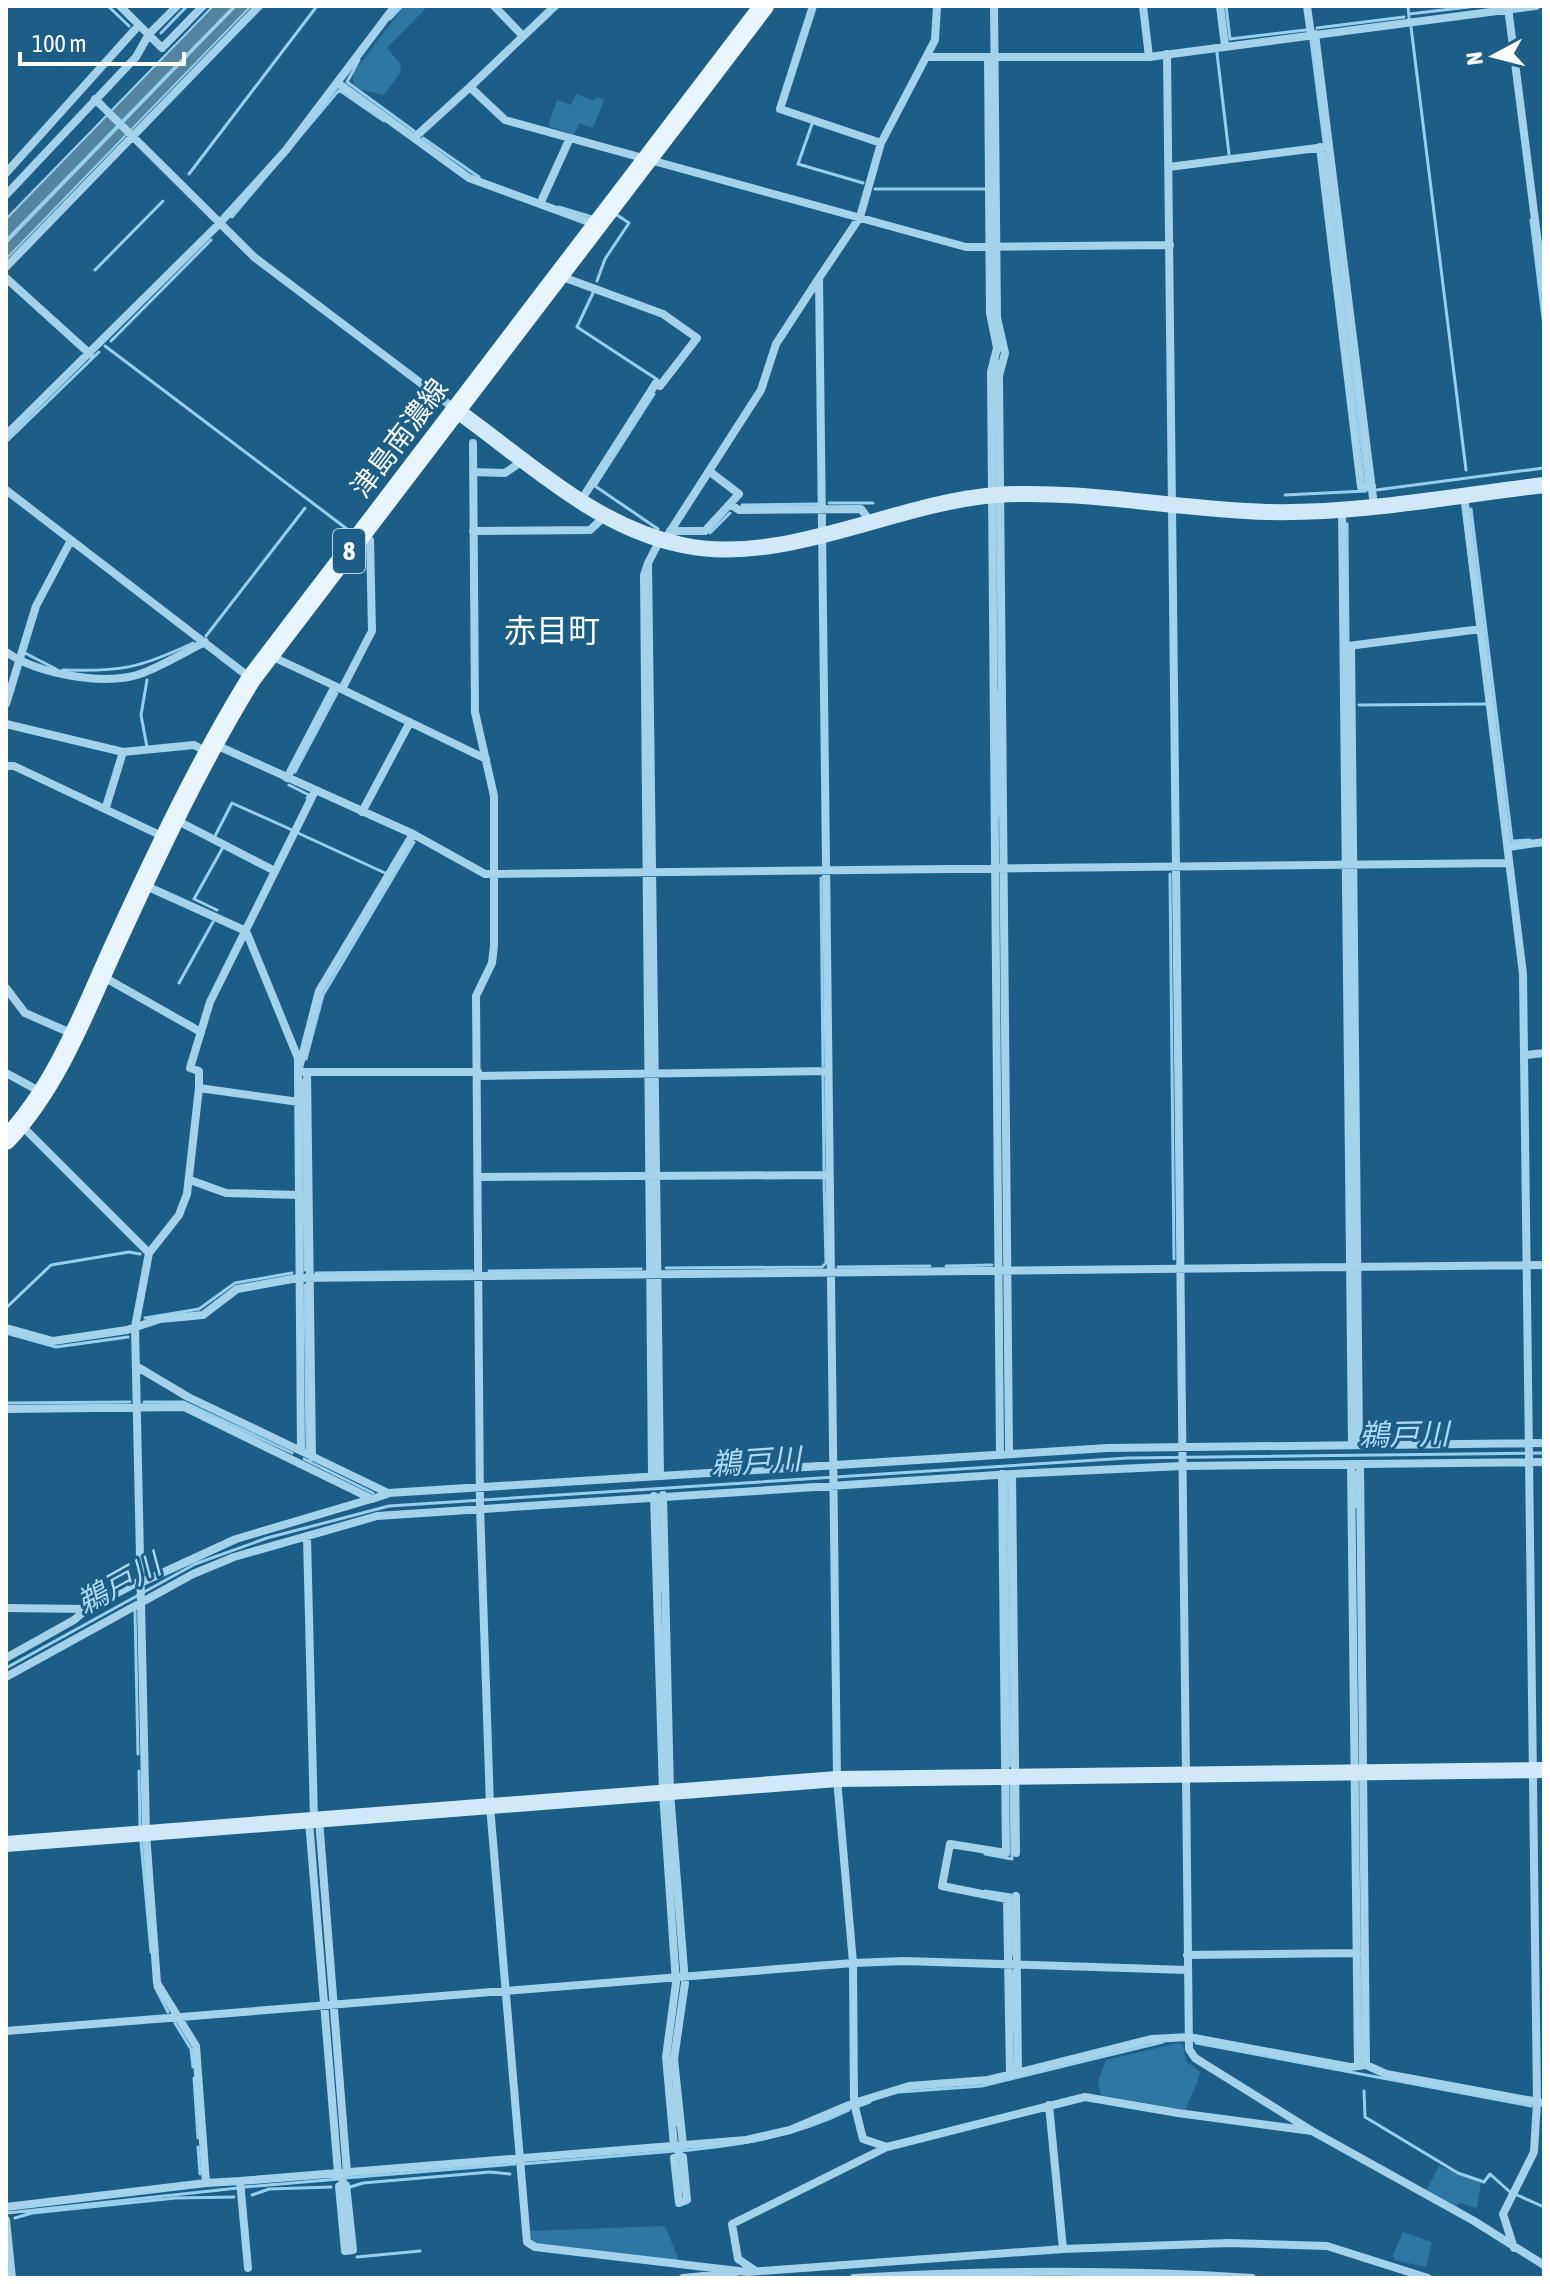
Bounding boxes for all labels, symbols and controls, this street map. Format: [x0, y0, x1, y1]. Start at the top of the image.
scale bar [20, 16, 184, 66]
north arrow [1454, 16, 1534, 96]
text: 100 m [32, 30, 86, 57]
text: N [1460, 50, 1488, 66]
street label: 津島南濃線 [344, 372, 454, 504]
road number: 8 [333, 529, 365, 573]
district label: 赤目町 [504, 612, 600, 649]
water label: 鵜戸川 [1359, 1416, 1452, 1452]
water label: 鵜戸川 [710, 1441, 805, 1481]
water label: 鵜戸川 [71, 1545, 169, 1620]

